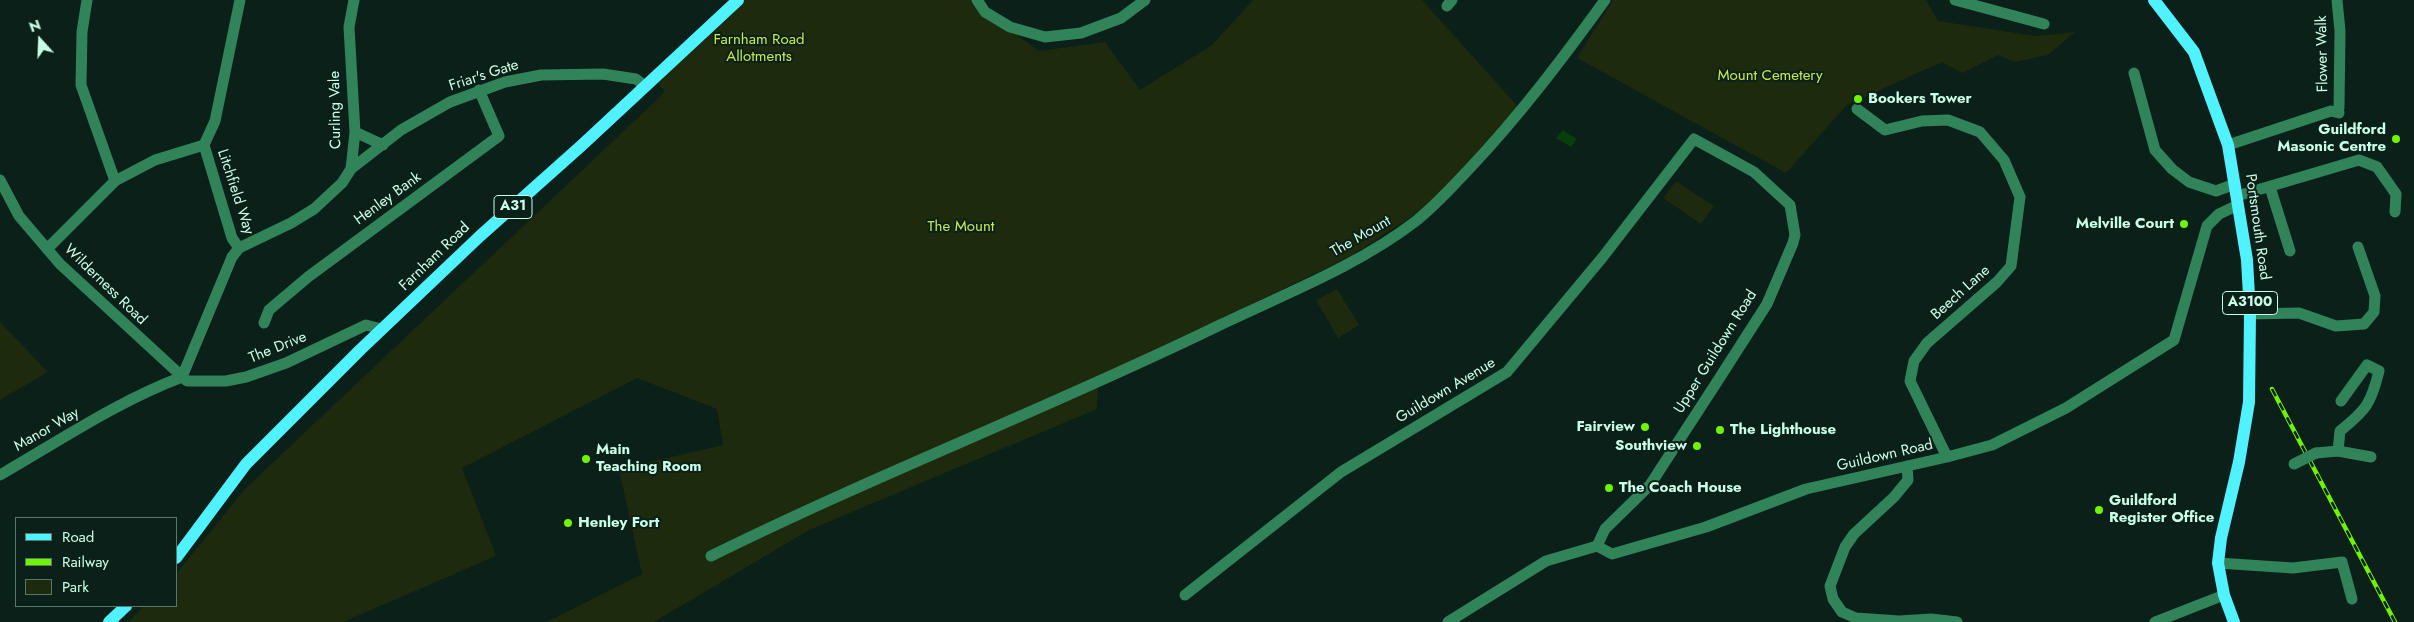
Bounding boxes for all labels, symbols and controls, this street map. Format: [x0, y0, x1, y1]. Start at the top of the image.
north arrow [15, 15, 65, 65]
text: N [26, 15, 44, 37]
street label: Flower Walk [2313, 15, 2333, 93]
park label: Farnham Road Allotments [714, 31, 804, 66]
street label: Friar's Gate [447, 56, 521, 96]
park label: Mount Cemetery [1717, 67, 1823, 85]
street label: Curling Vale [326, 71, 346, 149]
place label: Bookers Tower [1868, 90, 1972, 108]
marker: Bookers Tower [1852, 93, 1864, 105]
place label: Guildford Masonic Centre [2277, 121, 2386, 156]
marker: Guildford Masonic Centre [2390, 133, 2402, 145]
street label: Litchfield Way [213, 147, 257, 237]
street label: Henley Bank [351, 169, 425, 229]
street label: Portsmouth Road [2241, 173, 2273, 281]
road number: A31 [494, 196, 532, 218]
street label: The Mount [1328, 213, 1394, 261]
place label: Melville Court [2076, 215, 2174, 233]
park label: The Mount [928, 218, 994, 236]
marker: Melville Court [2178, 218, 2190, 230]
street label: Farnham Road [396, 219, 474, 295]
street label: Wilderness Road [60, 241, 150, 329]
street label: Beech Lane [1928, 262, 1994, 324]
street label: Upper Guildown Road [1671, 287, 1761, 417]
road number: A3100 [2222, 292, 2278, 314]
street label: The Drive [247, 328, 309, 368]
street label: Guildown Avenue [1393, 354, 1499, 428]
street label: Manor Way [11, 404, 83, 456]
place label: Fairview [1576, 418, 1635, 436]
marker: Fairview [1639, 421, 1651, 433]
place label: The Lighthouse [1730, 421, 1836, 439]
marker: The Lighthouse [1714, 424, 1726, 436]
street label: Guildown Road [1835, 436, 1935, 476]
place label: Southview [1615, 437, 1687, 455]
marker: Southview [1691, 440, 1703, 452]
place label: Main Teaching Room [596, 441, 702, 476]
marker: Main Teaching Room [580, 453, 592, 465]
place label: The Coach House [1619, 479, 1742, 497]
marker: The Coach House [1603, 482, 1615, 494]
place label: Guildford Register Office [2109, 492, 2214, 527]
marker: Guildford Register Office [2093, 504, 2105, 516]
place label: Henley Fort [578, 514, 659, 532]
legend [15, 517, 178, 607]
marker: Henley Fort [562, 517, 574, 529]
text: Road [62, 526, 94, 548]
text: Railway [62, 551, 109, 573]
text: Park [62, 576, 89, 598]

